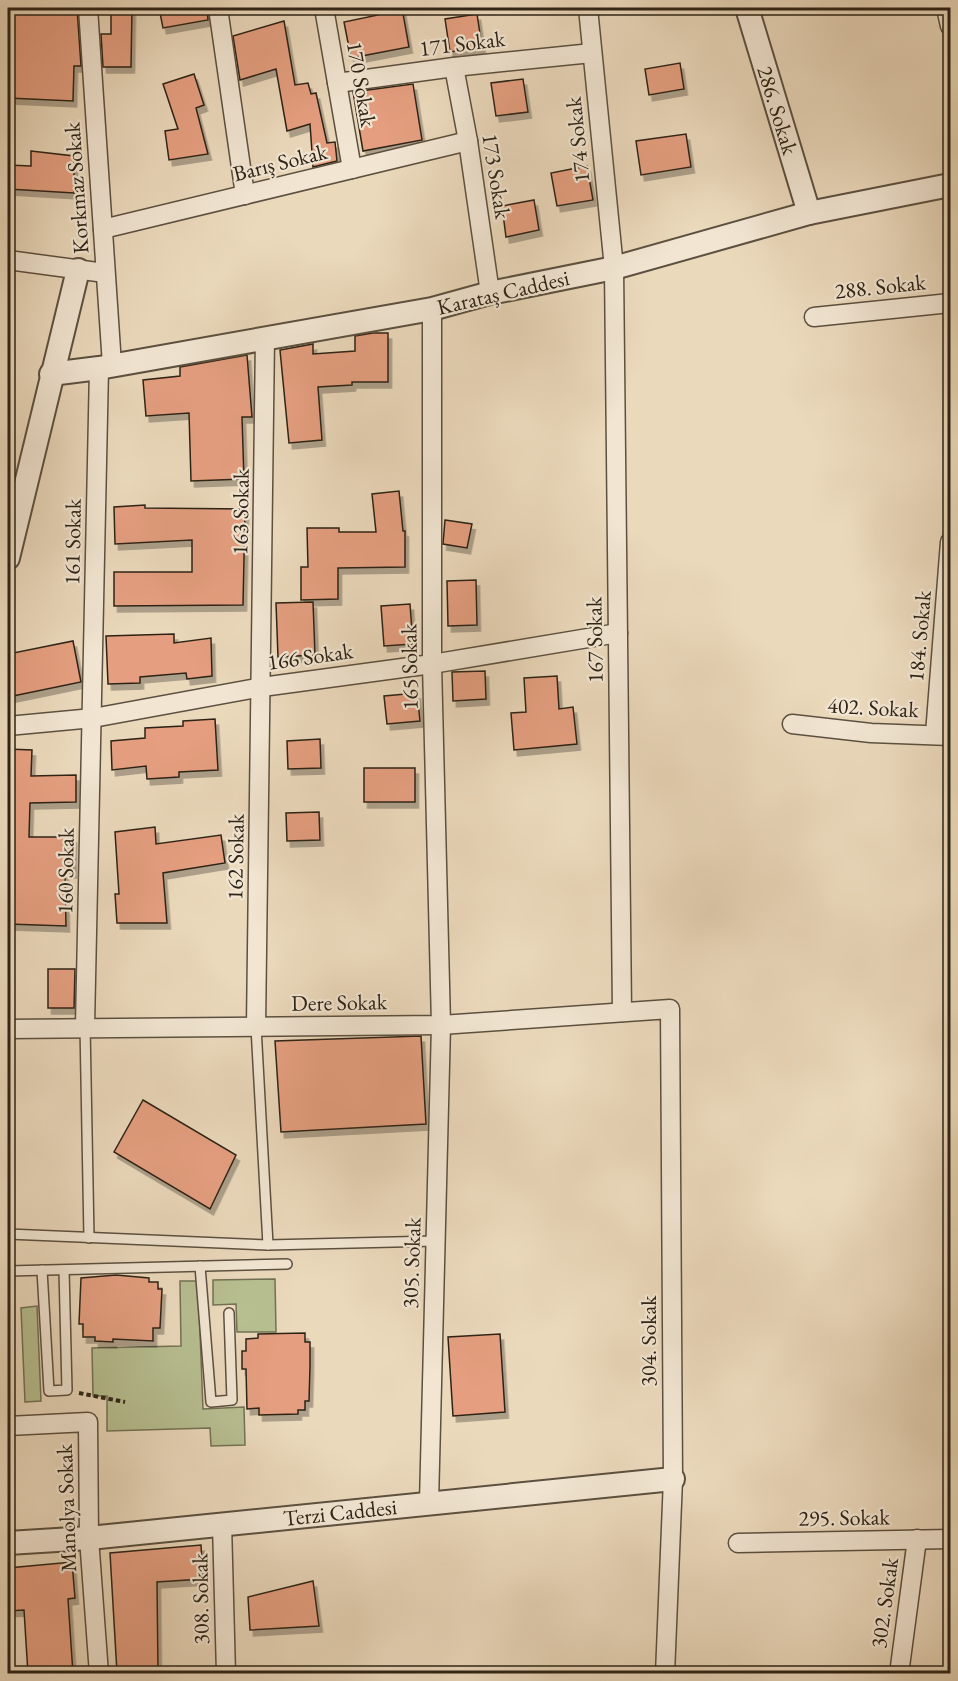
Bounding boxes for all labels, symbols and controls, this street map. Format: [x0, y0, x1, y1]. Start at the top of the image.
street label: 171 Sokak [417, 24, 507, 63]
street label: 170 Sokak [340, 39, 383, 130]
street label: 286. Sokak [750, 62, 805, 159]
street label: 174 Sokak [558, 95, 596, 184]
street label: Korkmaz Sokak [57, 120, 96, 255]
street label: 173 Sokak [475, 131, 518, 222]
street label: Barış Sokak [230, 137, 331, 188]
street label: Karataş Caddesi [434, 263, 572, 322]
street label: 288. Sokak [833, 267, 928, 306]
street label: 163 Sokak [225, 468, 256, 555]
street label: 161 Sokak [57, 498, 88, 585]
street label: 184. Sokak [901, 589, 938, 683]
street label: 167 Sokak [579, 596, 610, 683]
street label: 165 Sokak [394, 623, 425, 710]
street label: 166 Sokak [265, 636, 355, 677]
street label: 402. Sokak [827, 691, 920, 724]
street label: 162 Sokak [220, 813, 251, 900]
street label: 160 Sokak [50, 827, 81, 914]
street label: Dere Sokak [291, 987, 388, 1018]
street label: 305. Sokak [395, 1216, 428, 1309]
street label: 304. Sokak [634, 1295, 663, 1387]
street label: Manolya Sokak [50, 1443, 83, 1573]
street label: Terzi Caddesi [282, 1492, 398, 1533]
street label: 295. Sokak [798, 1502, 891, 1533]
street label: 308. Sokak [185, 1552, 216, 1645]
street label: 302. Sokak [864, 1555, 905, 1650]

